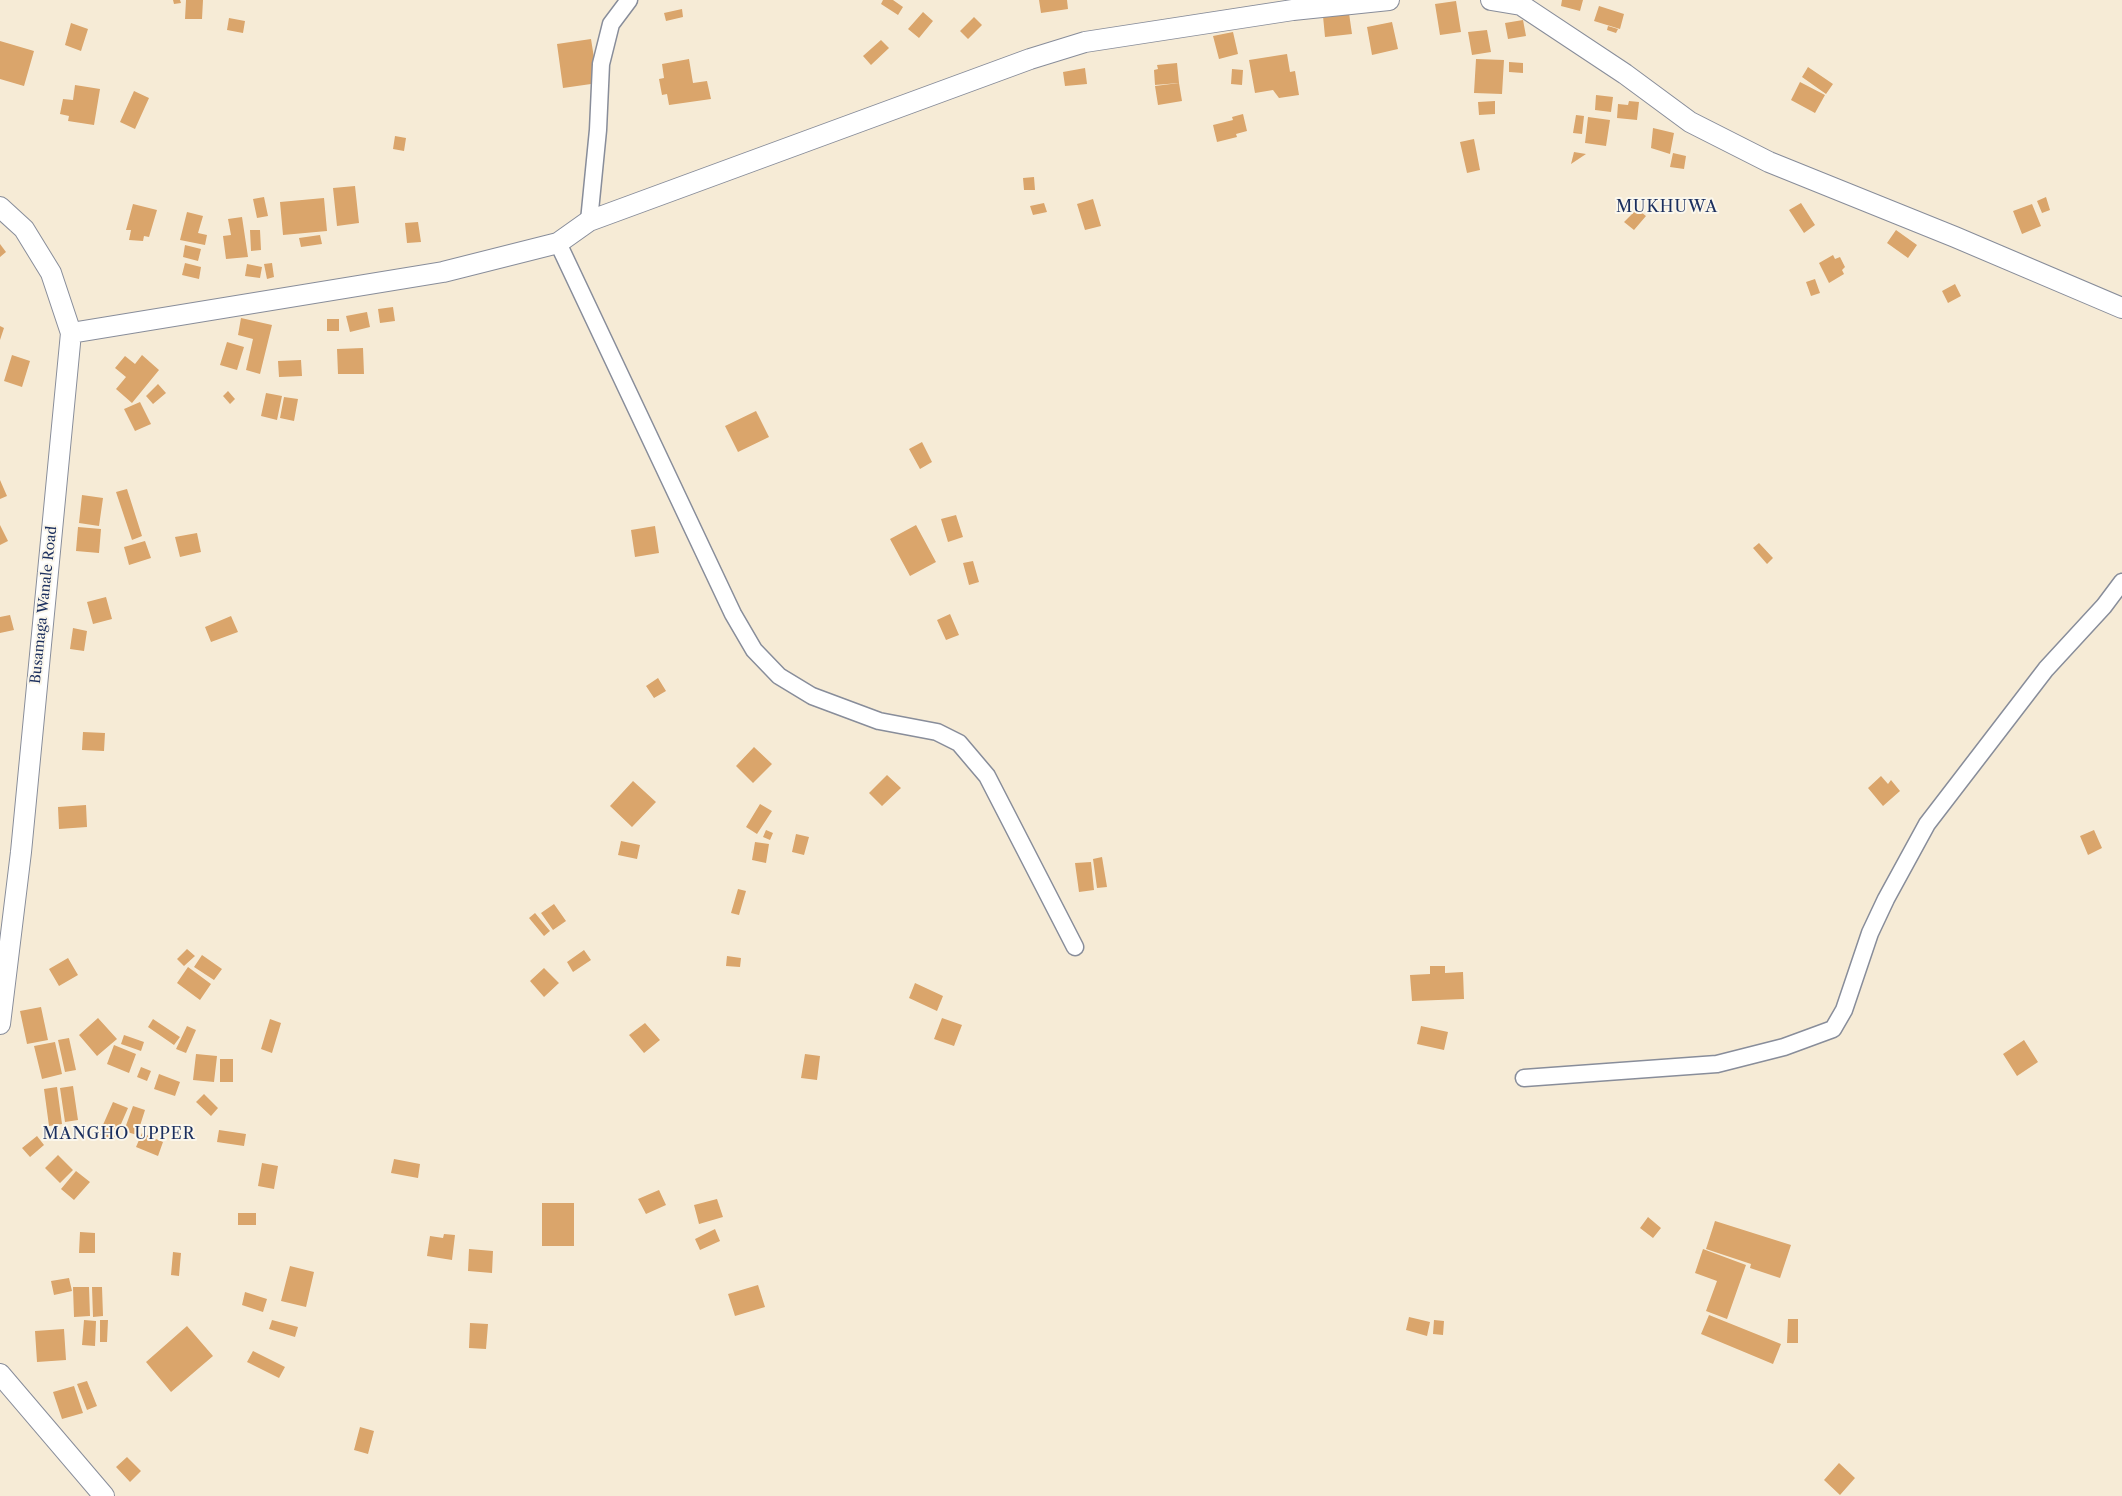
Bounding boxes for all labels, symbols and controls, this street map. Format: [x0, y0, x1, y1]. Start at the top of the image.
district label: MUKHUWA [1615, 197, 1719, 217]
street label: Busamaga Wanale Road [27, 525, 61, 685]
district label: MANGHO UPPER [41, 1124, 197, 1144]

